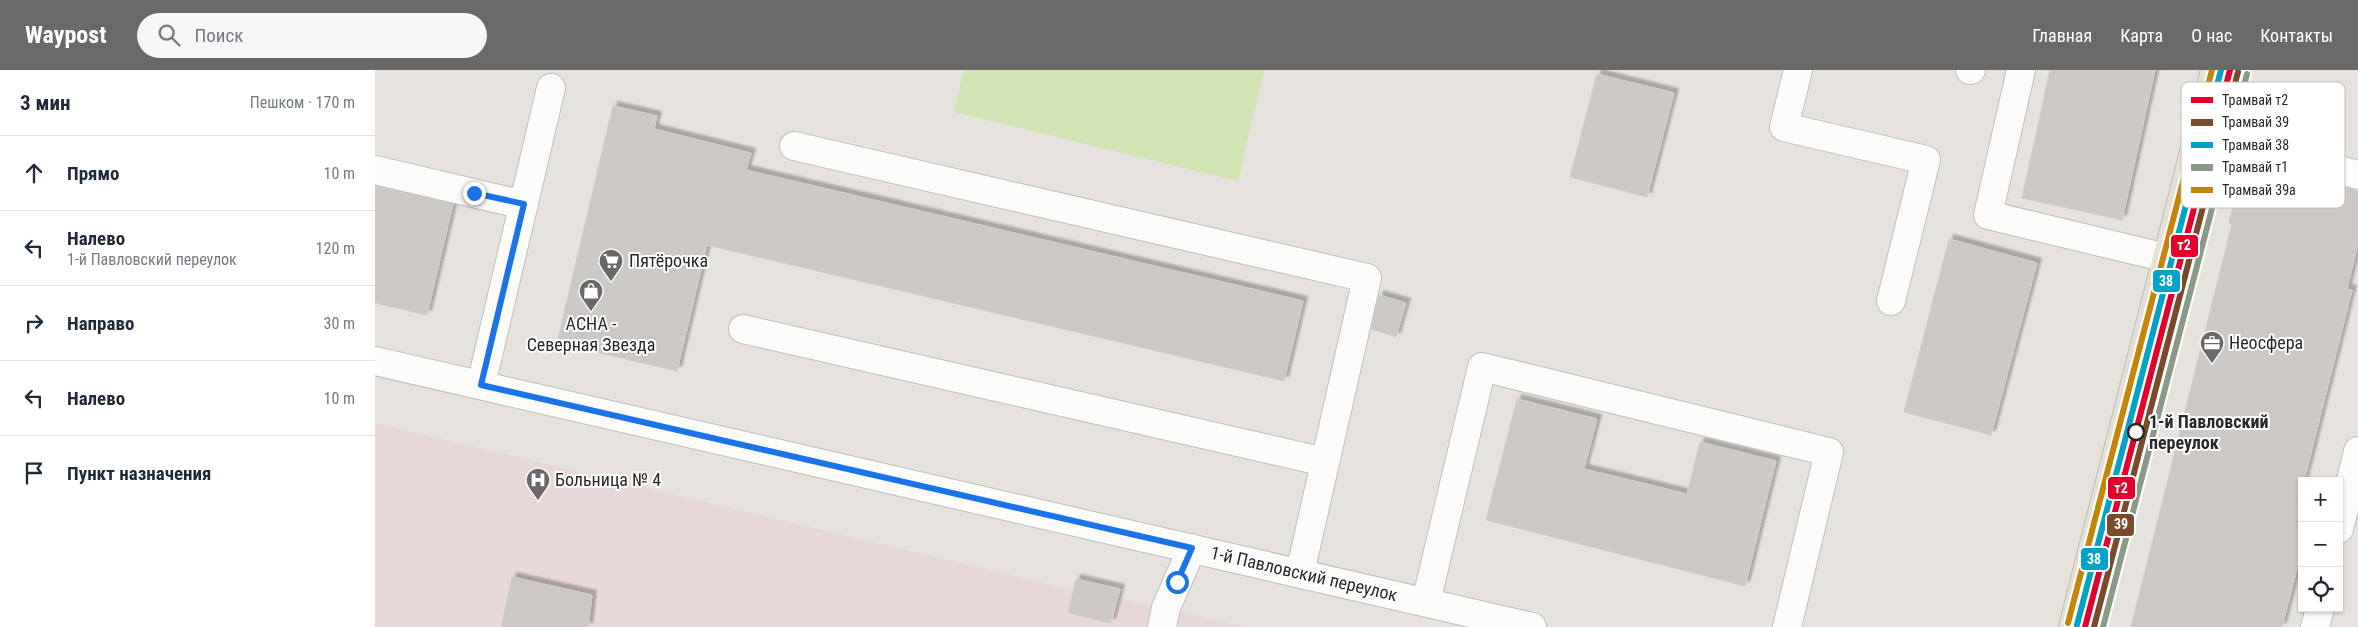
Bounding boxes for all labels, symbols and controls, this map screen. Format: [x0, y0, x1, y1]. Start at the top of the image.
search box [137, 13, 487, 58]
text: Waypost [25, 21, 107, 49]
icon: search [155, 21, 183, 49]
text: Поиск [195, 24, 243, 47]
text: Главная [2032, 25, 2092, 46]
text: Карта [2120, 25, 2163, 46]
text: О нас [2191, 25, 2232, 46]
text: Контакты [2260, 25, 2333, 46]
legend [2181, 82, 2345, 208]
text: 3 мин [20, 91, 70, 115]
text: Трамвай т2 [2222, 92, 2288, 108]
text: Пешком · 170 m [250, 93, 355, 112]
text: Трамвай 39 [2222, 114, 2289, 130]
text: Трамвай 38 [2222, 137, 2289, 153]
icon: ahead [20, 159, 48, 187]
text: Трамвай т1 [2222, 159, 2288, 175]
text: Прямо [67, 162, 120, 185]
text: 10 m [323, 164, 355, 183]
route end [463, 182, 486, 205]
text: Трамвай 39а [2222, 182, 2296, 198]
text: Налево [67, 227, 125, 250]
icon: left [20, 234, 48, 262]
line badge: т2 [2170, 234, 2199, 258]
text: т2 [2177, 237, 2191, 253]
text: 120 m [316, 239, 355, 258]
supermarket icon: Пятёрочка [598, 248, 624, 282]
text: 1-й Павловский переулок [67, 250, 237, 269]
place label: Пятёрочка [629, 250, 708, 271]
line badge: 38 [2152, 269, 2181, 293]
text: 38 [2159, 273, 2173, 289]
shop icon: АСНА - Северная Звезда [578, 278, 604, 312]
icon: right [20, 309, 48, 337]
text: Направо [67, 312, 134, 335]
place label: АСНА - Северная Звезда [527, 313, 655, 355]
text: 30 m [323, 314, 355, 333]
office icon: Неосфера [2199, 330, 2225, 364]
place label: Неосфера [2229, 332, 2303, 353]
icon: left [20, 384, 48, 412]
text: Налево [67, 387, 125, 410]
text: 10 m [323, 389, 355, 408]
place label: 1-й Павловский переулок [2149, 411, 2269, 453]
marker: 1-й Павловский переулок [2127, 423, 2145, 441]
icon: arrive [20, 459, 48, 487]
text: Пункт назначения [67, 462, 211, 485]
hospital icon: Больница № 4 [525, 467, 551, 501]
place label: Больница № 4 [555, 469, 661, 490]
line badge: т2 [2107, 476, 2136, 500]
map controls [2298, 477, 2343, 612]
button: + [2298, 477, 2343, 522]
text: т2 [2114, 480, 2128, 496]
line badge: 39 [2106, 513, 2135, 537]
text: 39 [2114, 516, 2128, 532]
button: − [2298, 522, 2343, 567]
street label: 1-й Павловский переулок [1209, 542, 1400, 605]
line badge: 38 [2080, 547, 2109, 571]
text: 38 [2087, 551, 2101, 567]
button: locate [2298, 567, 2343, 612]
route start [1166, 571, 1189, 594]

